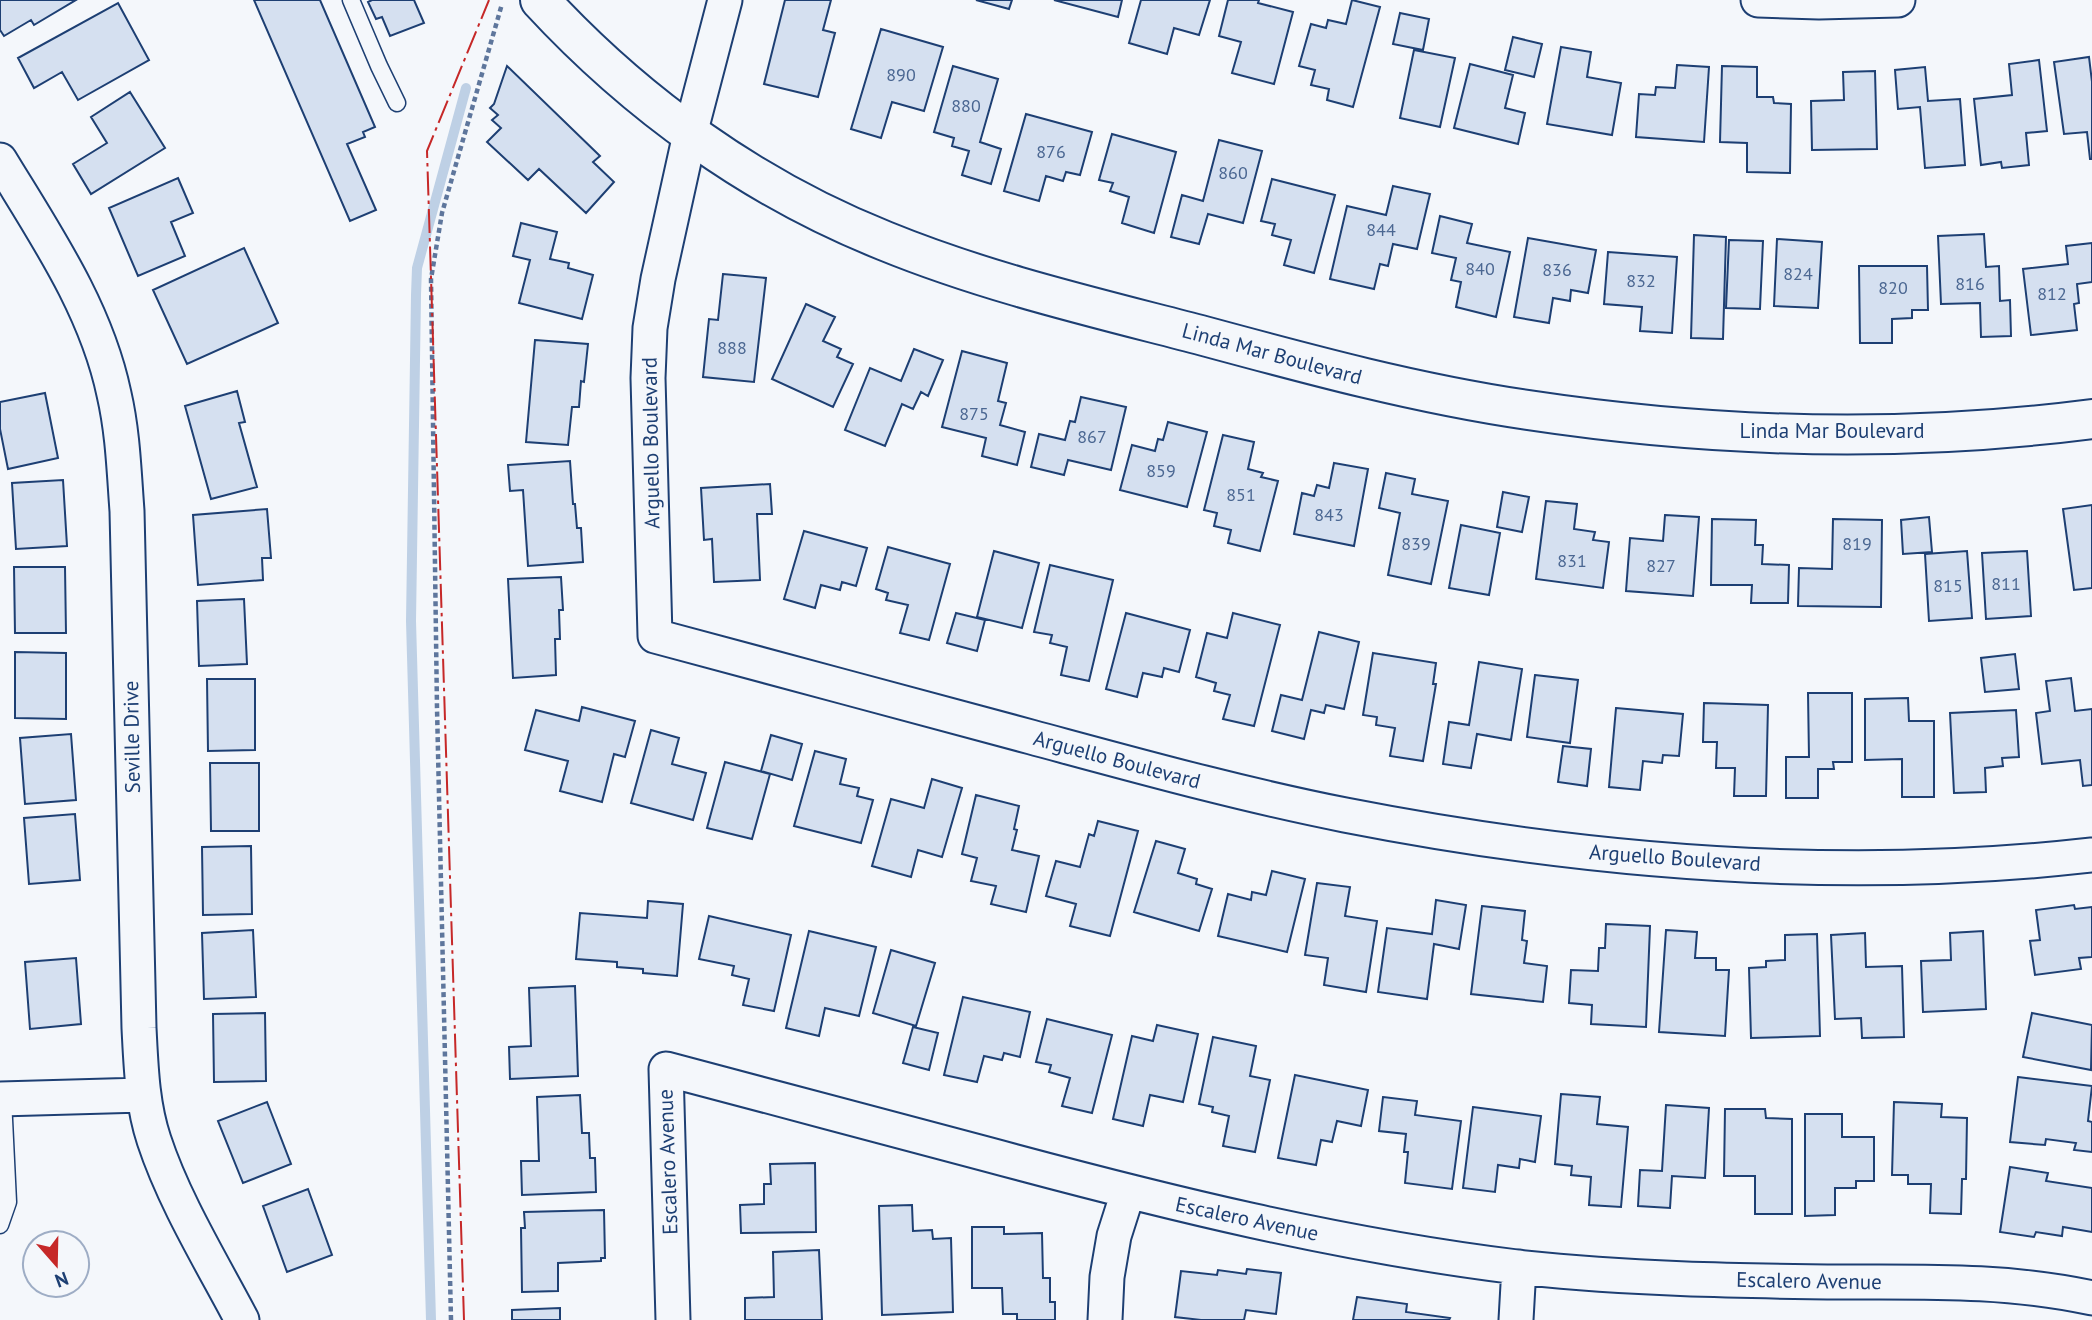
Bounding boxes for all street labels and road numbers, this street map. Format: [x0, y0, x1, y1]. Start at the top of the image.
street label: Linda Mar Boulevard [1179, 317, 1365, 391]
street label: Arguello Boulevard [636, 357, 665, 529]
street label: Linda Mar Boulevard [1739, 417, 1925, 444]
street label: Seville Drive [117, 680, 146, 794]
street label: Arguello Boulevard [1031, 724, 1204, 795]
street label: Arguello Boulevard [1588, 838, 1762, 877]
street label: Escalero Avenue [651, 1089, 684, 1235]
street label: Escalero Avenue [1173, 1190, 1321, 1247]
street label: Escalero Avenue [1736, 1266, 1882, 1295]

